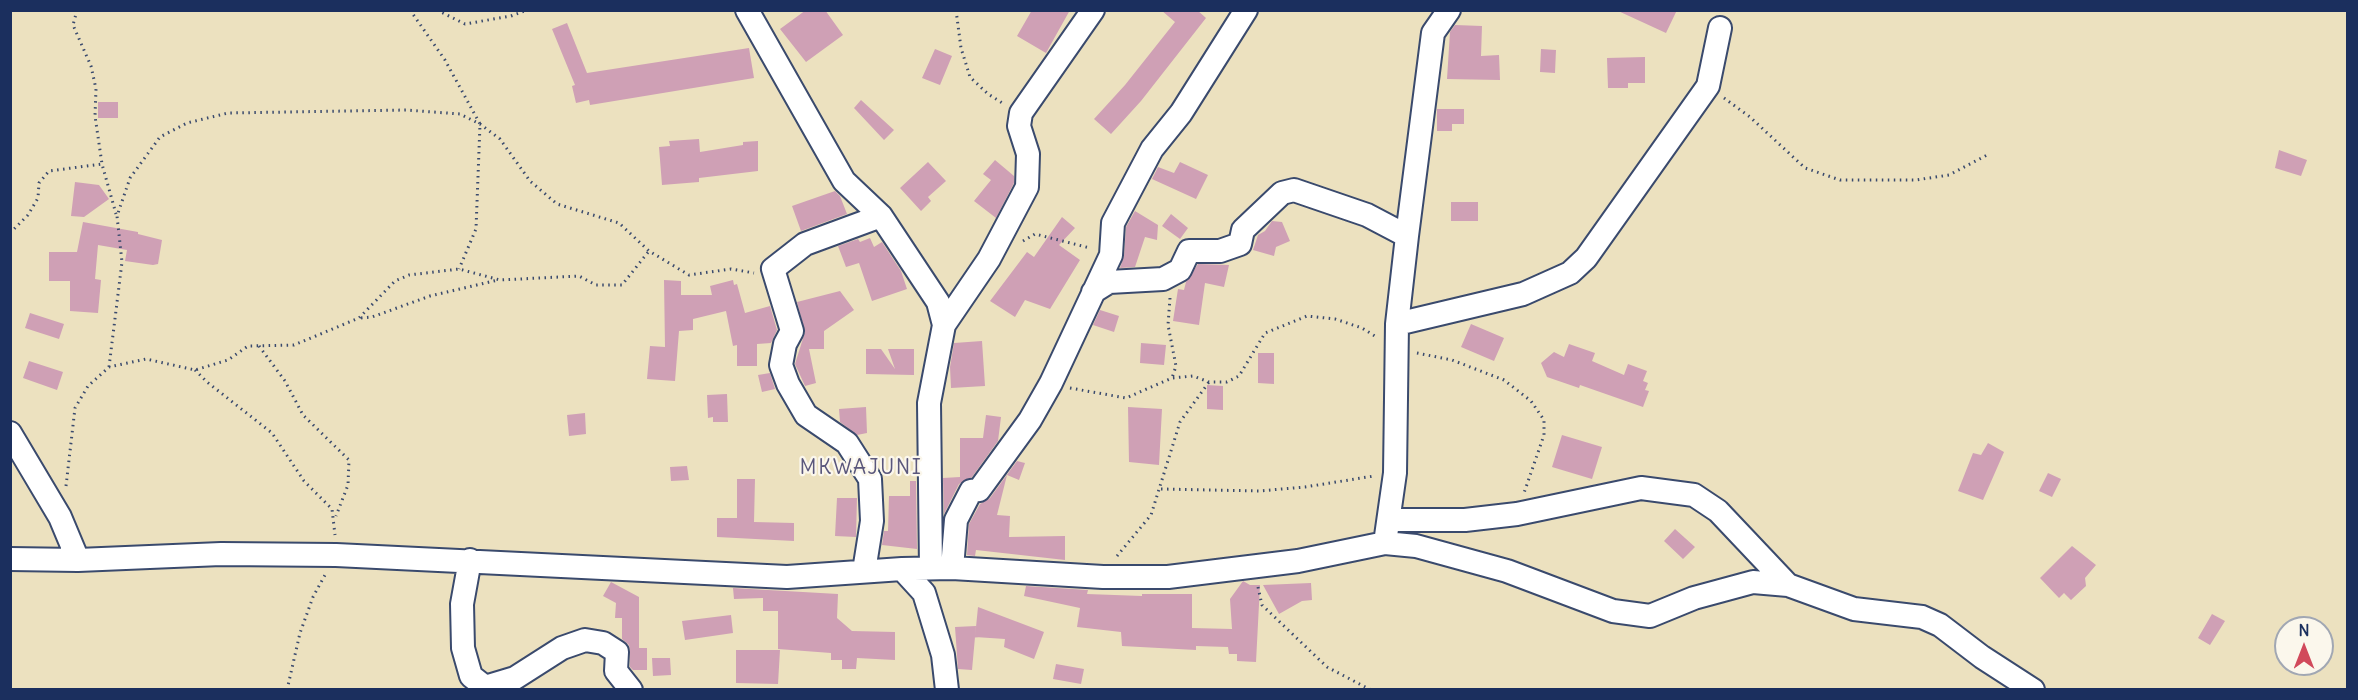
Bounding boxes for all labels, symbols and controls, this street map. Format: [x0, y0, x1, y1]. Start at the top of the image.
district label: MKWAJUNI [800, 455, 922, 481]
north arrow [2274, 616, 2334, 676]
text: N [2298, 620, 2310, 640]

